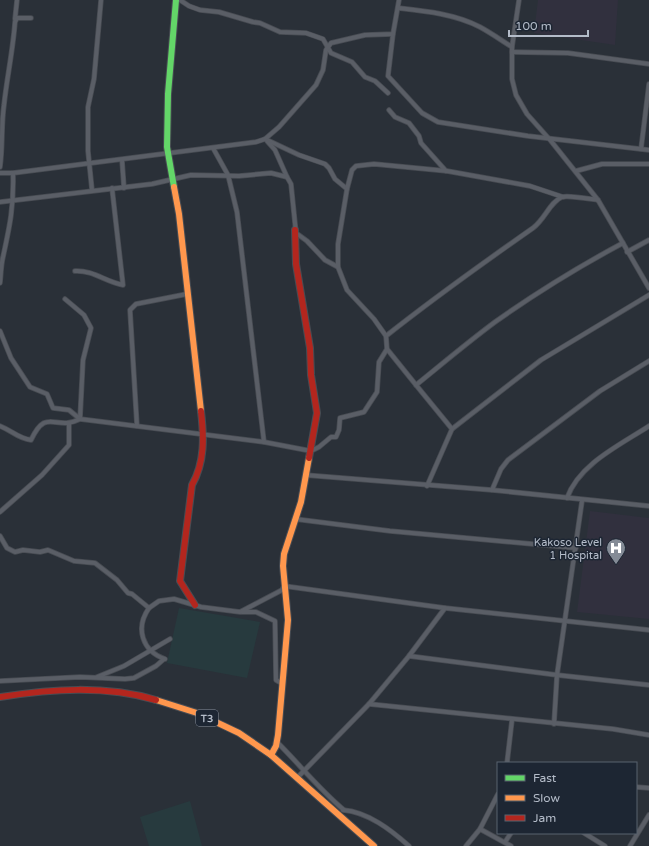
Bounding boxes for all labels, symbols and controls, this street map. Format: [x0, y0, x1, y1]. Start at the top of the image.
scale bar [509, 12, 588, 38]
text: 100 m [515, 19, 552, 33]
place label: Kakoso Level 1 Hospital [534, 536, 602, 562]
hospital icon: Kakoso Level 1 Hospital [605, 537, 627, 565]
road number: T3 [196, 710, 218, 726]
legend [497, 762, 637, 834]
text: Fast [533, 771, 557, 785]
text: Slow [533, 791, 560, 805]
text: Jam [533, 811, 556, 825]

